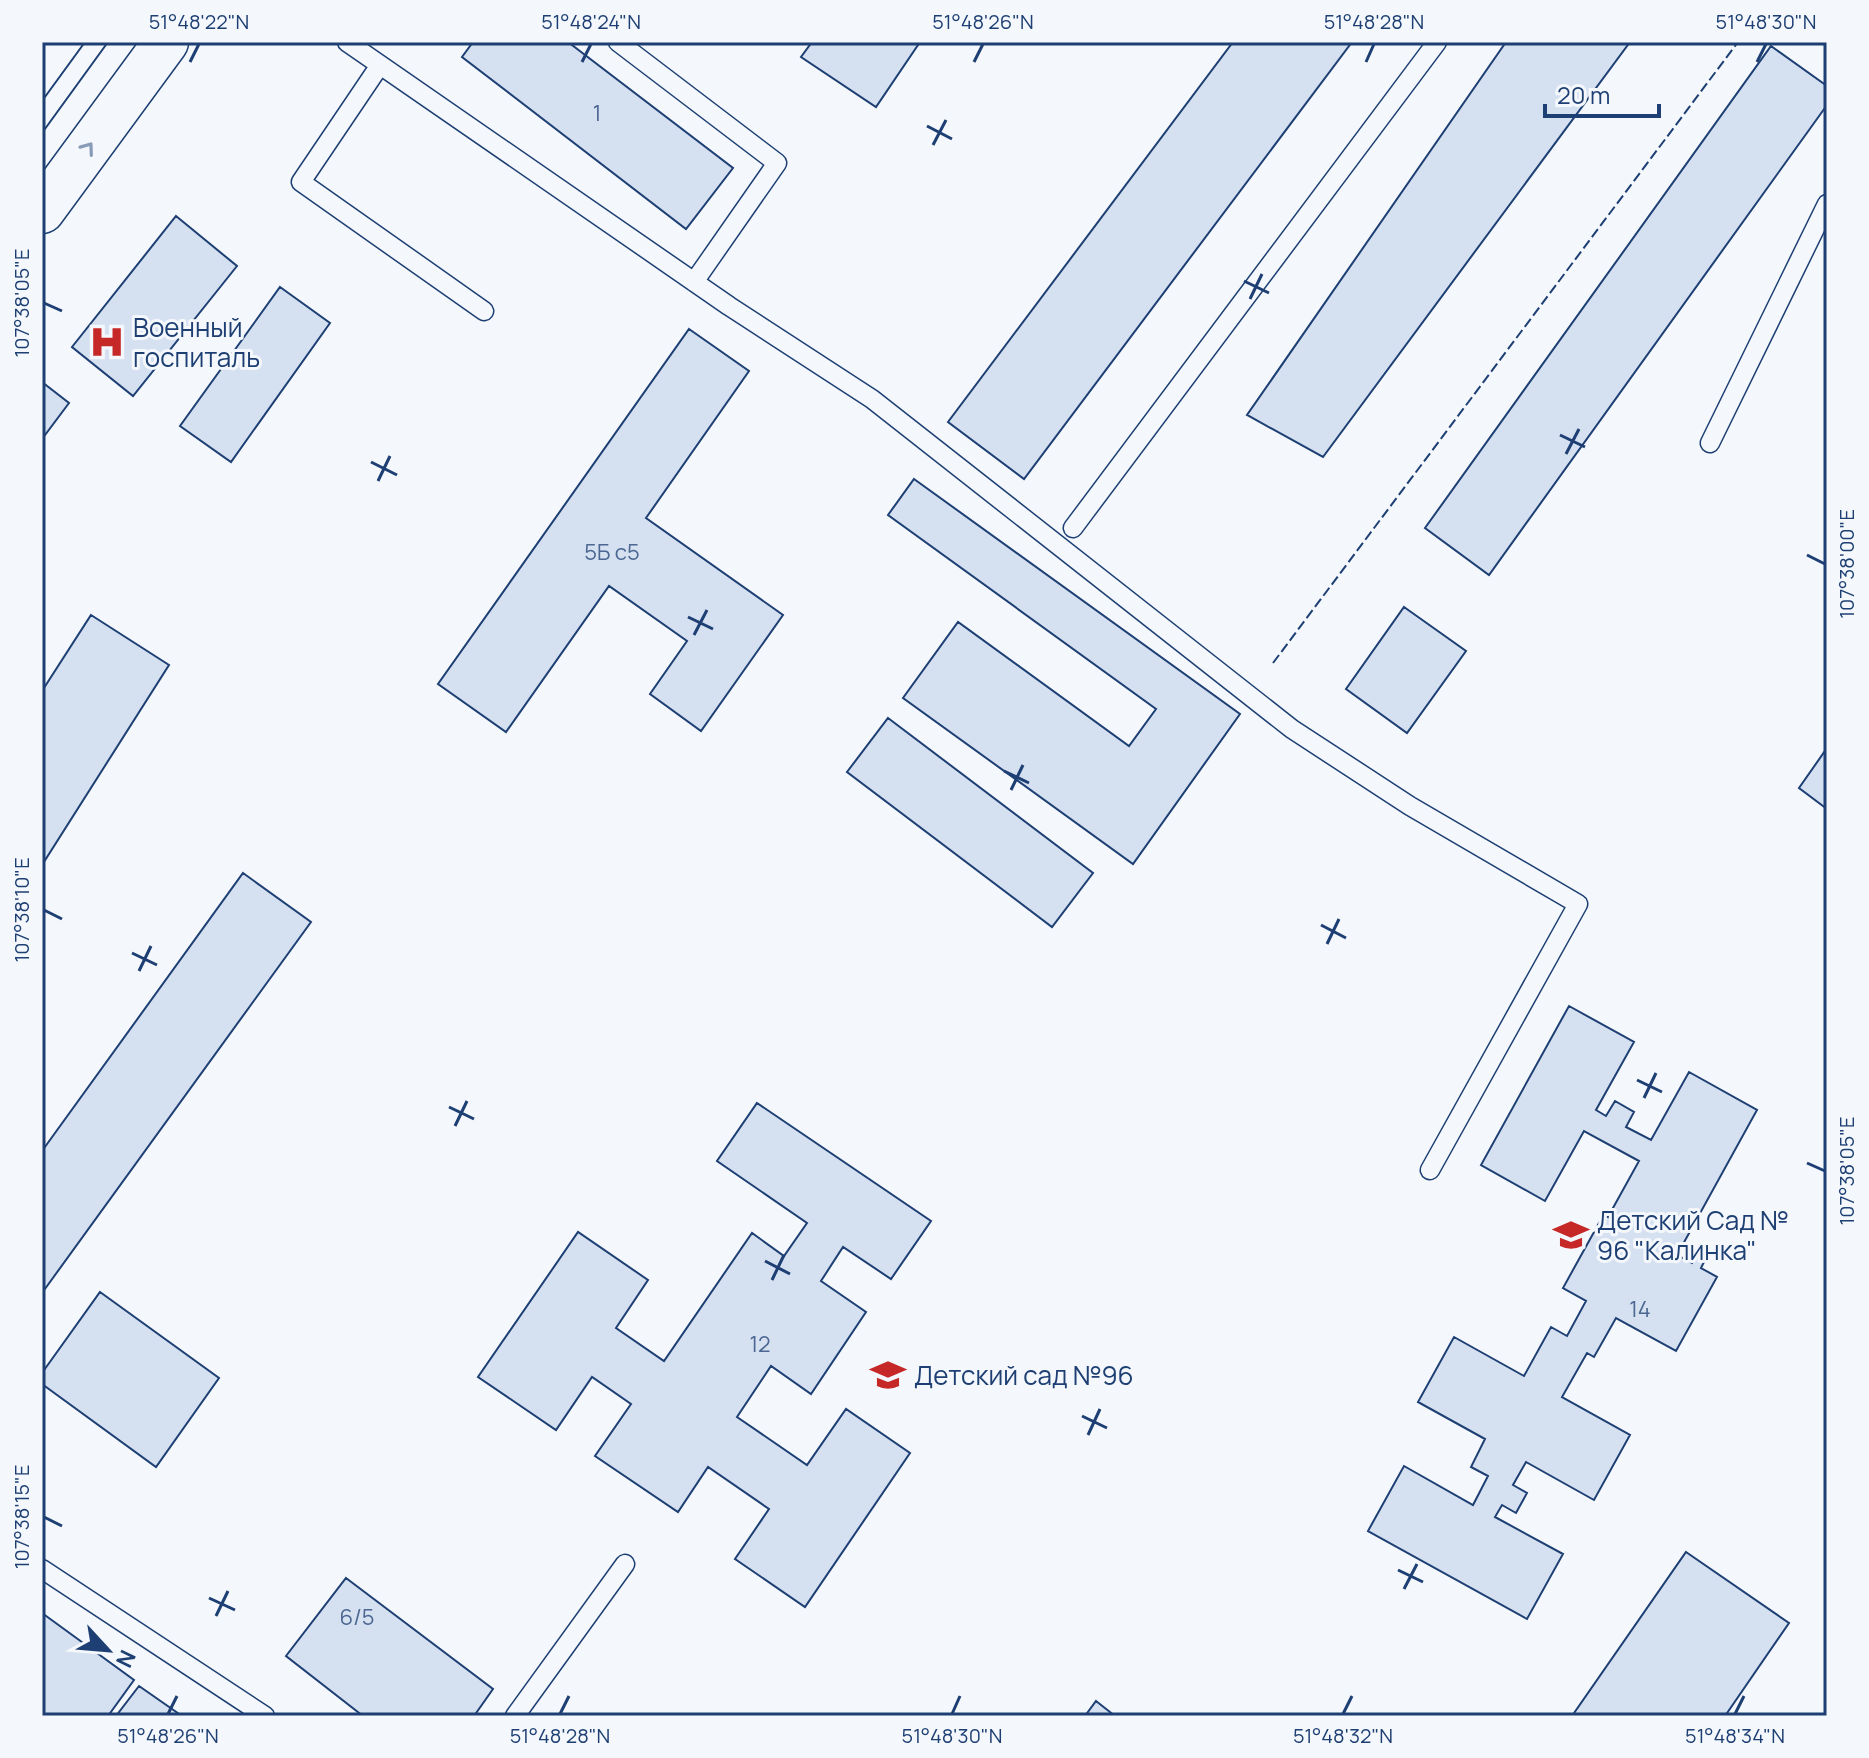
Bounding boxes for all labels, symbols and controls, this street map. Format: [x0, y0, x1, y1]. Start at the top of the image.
text: 51°48'22"N [149, 8, 249, 35]
text: 51°48'24"N [541, 8, 641, 35]
text: 51°48'26"N [932, 8, 1034, 35]
text: 51°48'28"N [1324, 8, 1424, 35]
text: 51°48'30"N [1716, 8, 1816, 35]
scale bar [1545, 68, 1659, 118]
text: 20 m [1557, 78, 1610, 111]
house number: 1 [593, 98, 601, 128]
one-way arrow [78, 142, 93, 156]
text: 107°38'05"E [8, 249, 35, 357]
place label: Военный госпиталь [133, 309, 260, 375]
hospital icon: Военный госпиталь [88, 323, 126, 361]
text: 107°38'00"E [1833, 509, 1860, 619]
house number: 5Б с5 [584, 537, 640, 567]
text: 107°38'10"E [8, 857, 35, 963]
text: 107°38'05"E [1833, 1117, 1860, 1225]
place label: Детский Сад № 96 "Калинка" [1597, 1202, 1789, 1268]
school or university icon: Детский Сад № 96 "Калинка" [1552, 1216, 1590, 1254]
house number: 14 [1629, 1294, 1651, 1324]
house number: 12 [749, 1329, 771, 1359]
school or university icon: Детский сад №96 [869, 1356, 907, 1394]
place label: Детский сад №96 [914, 1357, 1134, 1393]
text: 107°38'15"E [8, 1465, 35, 1569]
house number: 6/5 [340, 1602, 374, 1632]
north arrow [68, 1610, 148, 1690]
text: N [109, 1645, 143, 1672]
text: 51°48'26"N [117, 1722, 219, 1749]
text: 51°48'28"N [510, 1722, 610, 1749]
text: 51°48'30"N [902, 1722, 1002, 1749]
text: 51°48'32"N [1293, 1722, 1393, 1749]
text: 51°48'34"N [1685, 1722, 1785, 1749]

